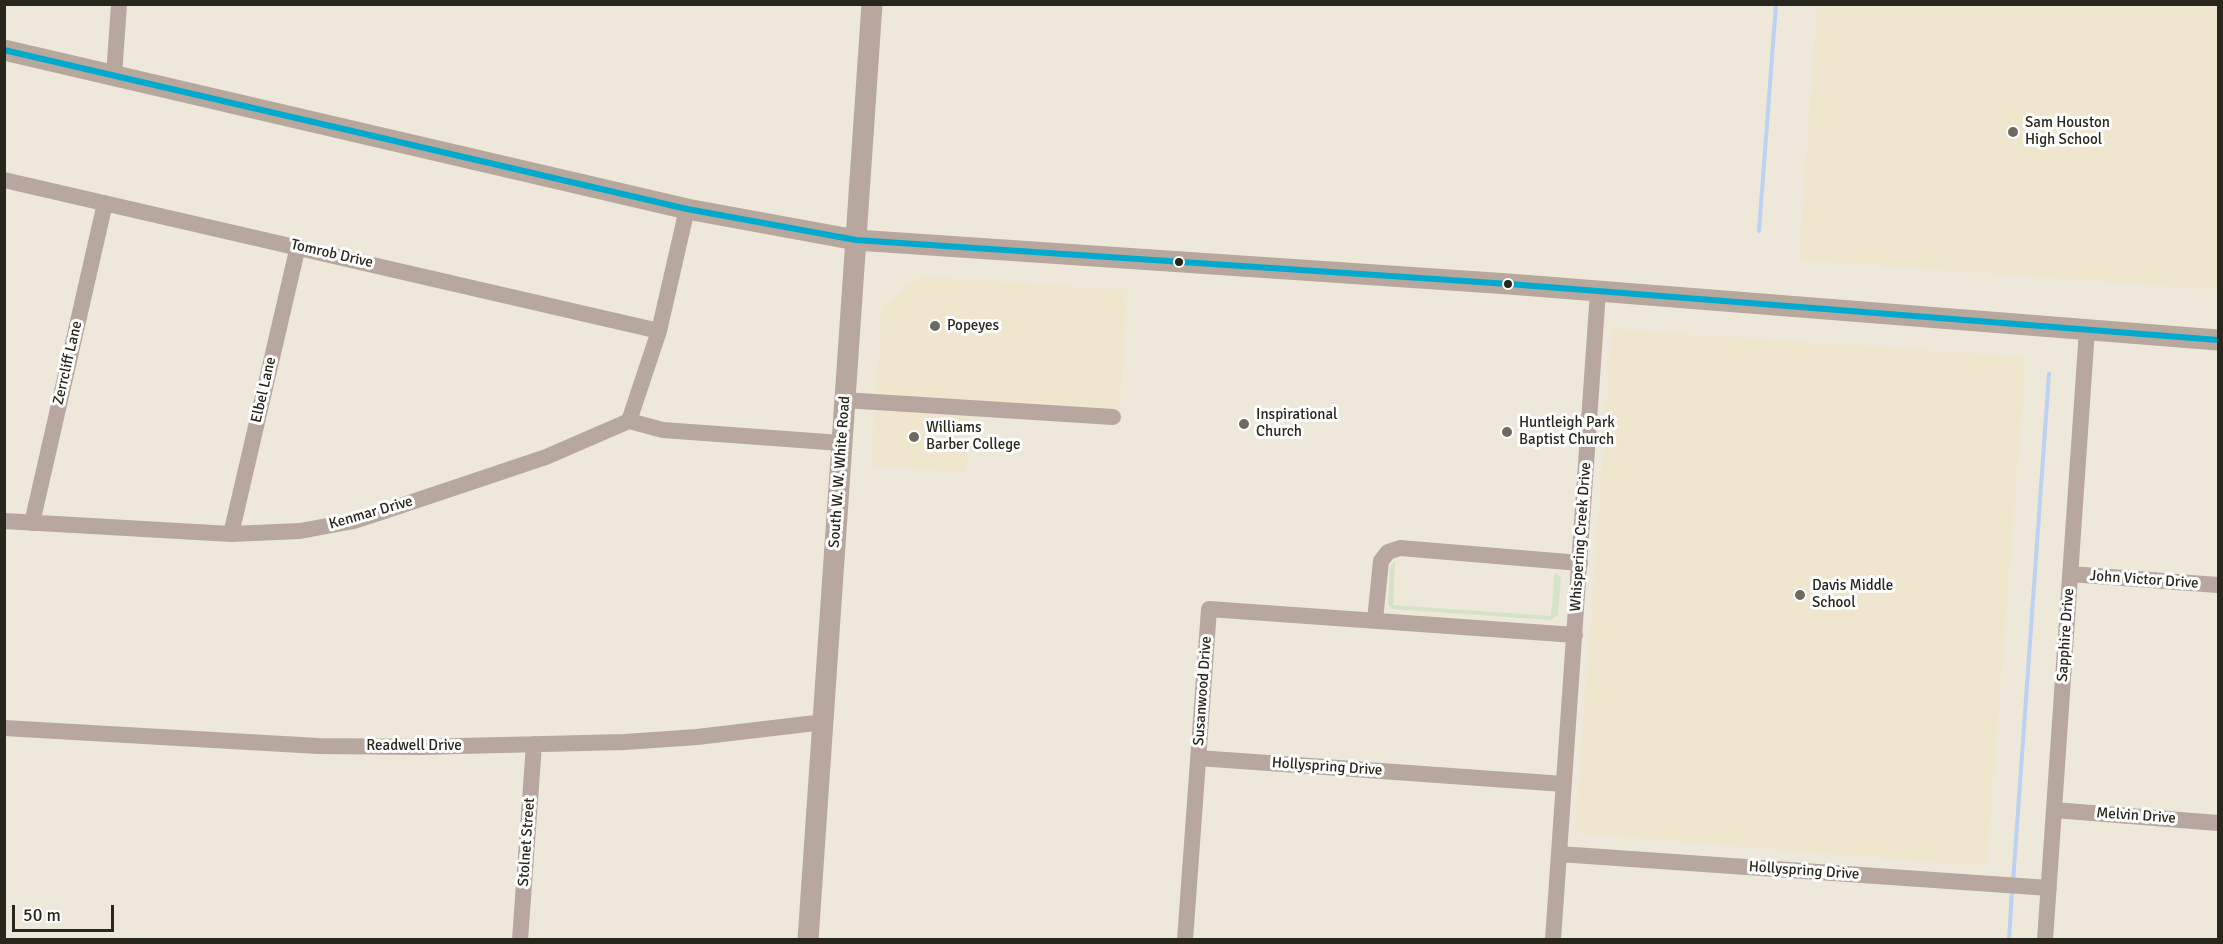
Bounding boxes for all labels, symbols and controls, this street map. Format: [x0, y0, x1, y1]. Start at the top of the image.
place label: Sam Houston High School [2025, 114, 2110, 149]
marker: Sam Houston High School [2006, 125, 2020, 139]
street label: Tomrob Drive [289, 236, 375, 272]
unlabelled marker [1173, 256, 1185, 268]
unlabelled marker [1502, 278, 1514, 290]
place label: Popeyes [947, 317, 999, 335]
street label: Zerrcliff Lane [50, 319, 86, 407]
marker: Popeyes [928, 319, 942, 333]
street label: Elbel Lane [248, 355, 280, 425]
street label: South W. W. White Road [826, 396, 854, 548]
place label: Inspirational Church [1256, 406, 1337, 441]
place label: Huntleigh Park Baptist Church [1519, 414, 1615, 449]
marker: Inspirational Church [1237, 417, 1251, 431]
place label: Williams Barber College [926, 419, 1021, 454]
marker: Huntleigh Park Baptist Church [1500, 425, 1514, 439]
marker: Williams Barber College [907, 430, 921, 444]
street label: Whispering Creek Drive [1567, 462, 1595, 612]
street label: Kenmar Drive [327, 492, 415, 534]
street label: John Victor Drive [2089, 567, 2199, 593]
place label: Davis Middle School [1812, 577, 1893, 612]
marker: Davis Middle School [1793, 588, 1807, 602]
street label: Sapphire Drive [2054, 588, 2078, 682]
street label: Susanwood Drive [1190, 636, 1216, 746]
street label: Readwell Drive [366, 737, 462, 755]
street label: Hollyspring Drive [1271, 754, 1383, 780]
street label: Stolnet Street [515, 797, 539, 887]
street label: Melvin Drive [2096, 804, 2176, 828]
street label: Hollyspring Drive [1748, 858, 1860, 884]
scale bar [15, 893, 117, 931]
text: 50 m [23, 904, 61, 926]

